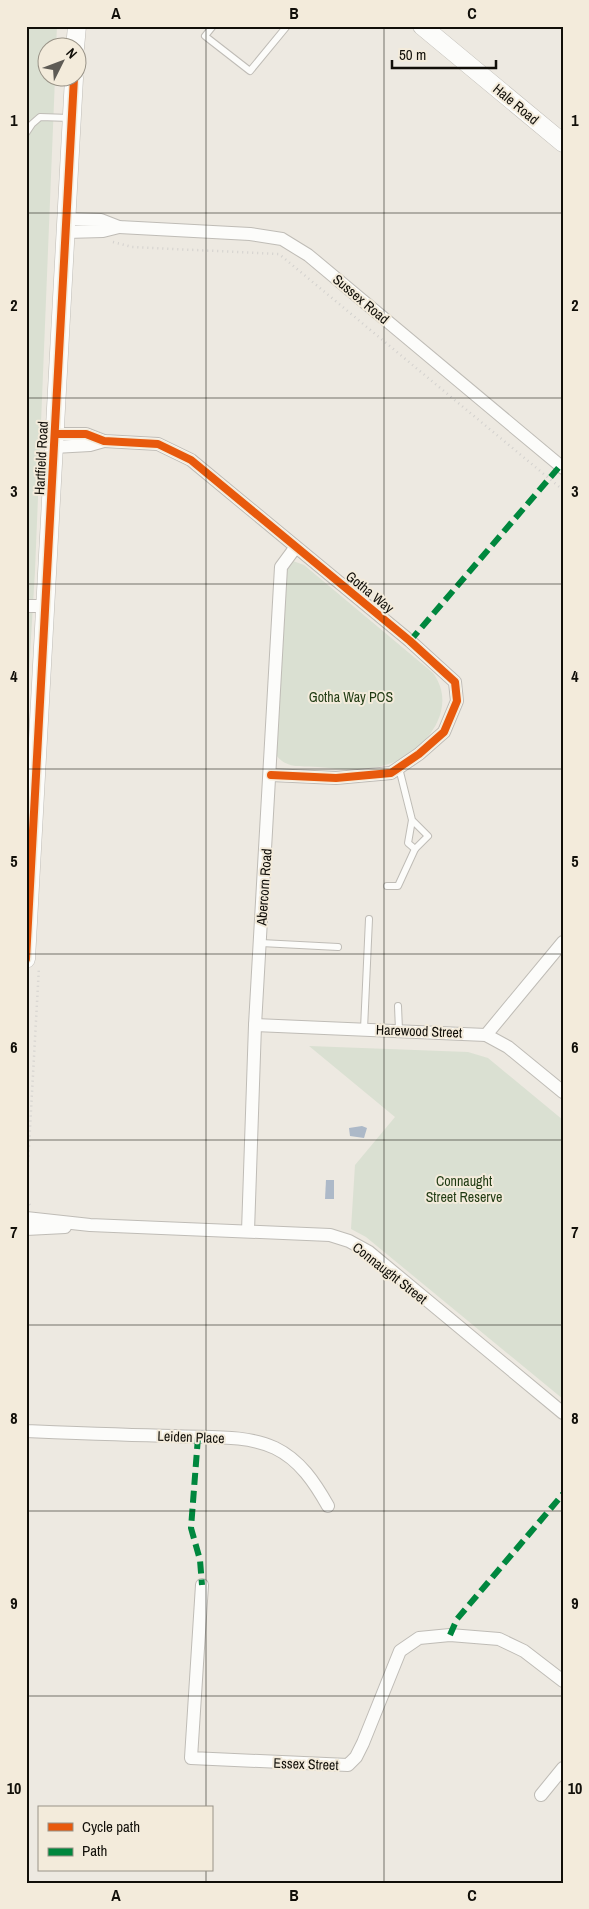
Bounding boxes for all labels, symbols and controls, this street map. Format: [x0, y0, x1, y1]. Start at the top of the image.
text: A [111, 2, 121, 24]
text: B [289, 2, 299, 24]
text: C [467, 2, 477, 24]
north arrow [38, 38, 88, 88]
scale bar [392, 38, 495, 70]
text: N [62, 44, 81, 62]
text: 50 m [399, 44, 426, 65]
street label: Hale Road [489, 80, 543, 128]
text: 1 [10, 109, 18, 131]
text: 1 [571, 109, 579, 131]
street label: Sussex Road [329, 270, 393, 328]
text: 2 [10, 294, 18, 316]
text: 2 [571, 294, 579, 316]
street label: Hartfield Road [30, 421, 52, 495]
text: 3 [10, 480, 18, 502]
text: 3 [571, 480, 579, 502]
street label: Gotha Way [342, 567, 398, 617]
text: 4 [10, 665, 18, 687]
text: 4 [571, 665, 579, 687]
park label: Gotha Way POS [309, 688, 394, 706]
street label: Abercorn Road [252, 848, 276, 927]
text: 5 [10, 850, 18, 872]
text: 5 [571, 850, 579, 872]
street label: Harewood Street [376, 1021, 462, 1041]
text: 6 [10, 1036, 18, 1058]
text: 6 [571, 1036, 579, 1058]
park label: Connaught Street Reserve [426, 1172, 502, 1206]
text: 7 [10, 1221, 18, 1243]
text: 7 [571, 1221, 579, 1243]
street label: Connaught Street [349, 1238, 431, 1308]
text: 8 [10, 1407, 18, 1429]
text: 8 [571, 1407, 579, 1429]
street label: Leiden Place [157, 1427, 225, 1447]
text: 9 [10, 1592, 18, 1614]
text: 9 [571, 1592, 579, 1614]
street label: Essex Street [273, 1754, 339, 1774]
text: 10 [7, 1777, 21, 1799]
text: 10 [568, 1777, 582, 1799]
legend [38, 1806, 212, 1872]
text: Cycle path [82, 1816, 140, 1837]
text: Path [82, 1840, 107, 1861]
text: A [111, 1884, 121, 1906]
text: B [289, 1884, 299, 1906]
text: C [467, 1884, 477, 1906]

